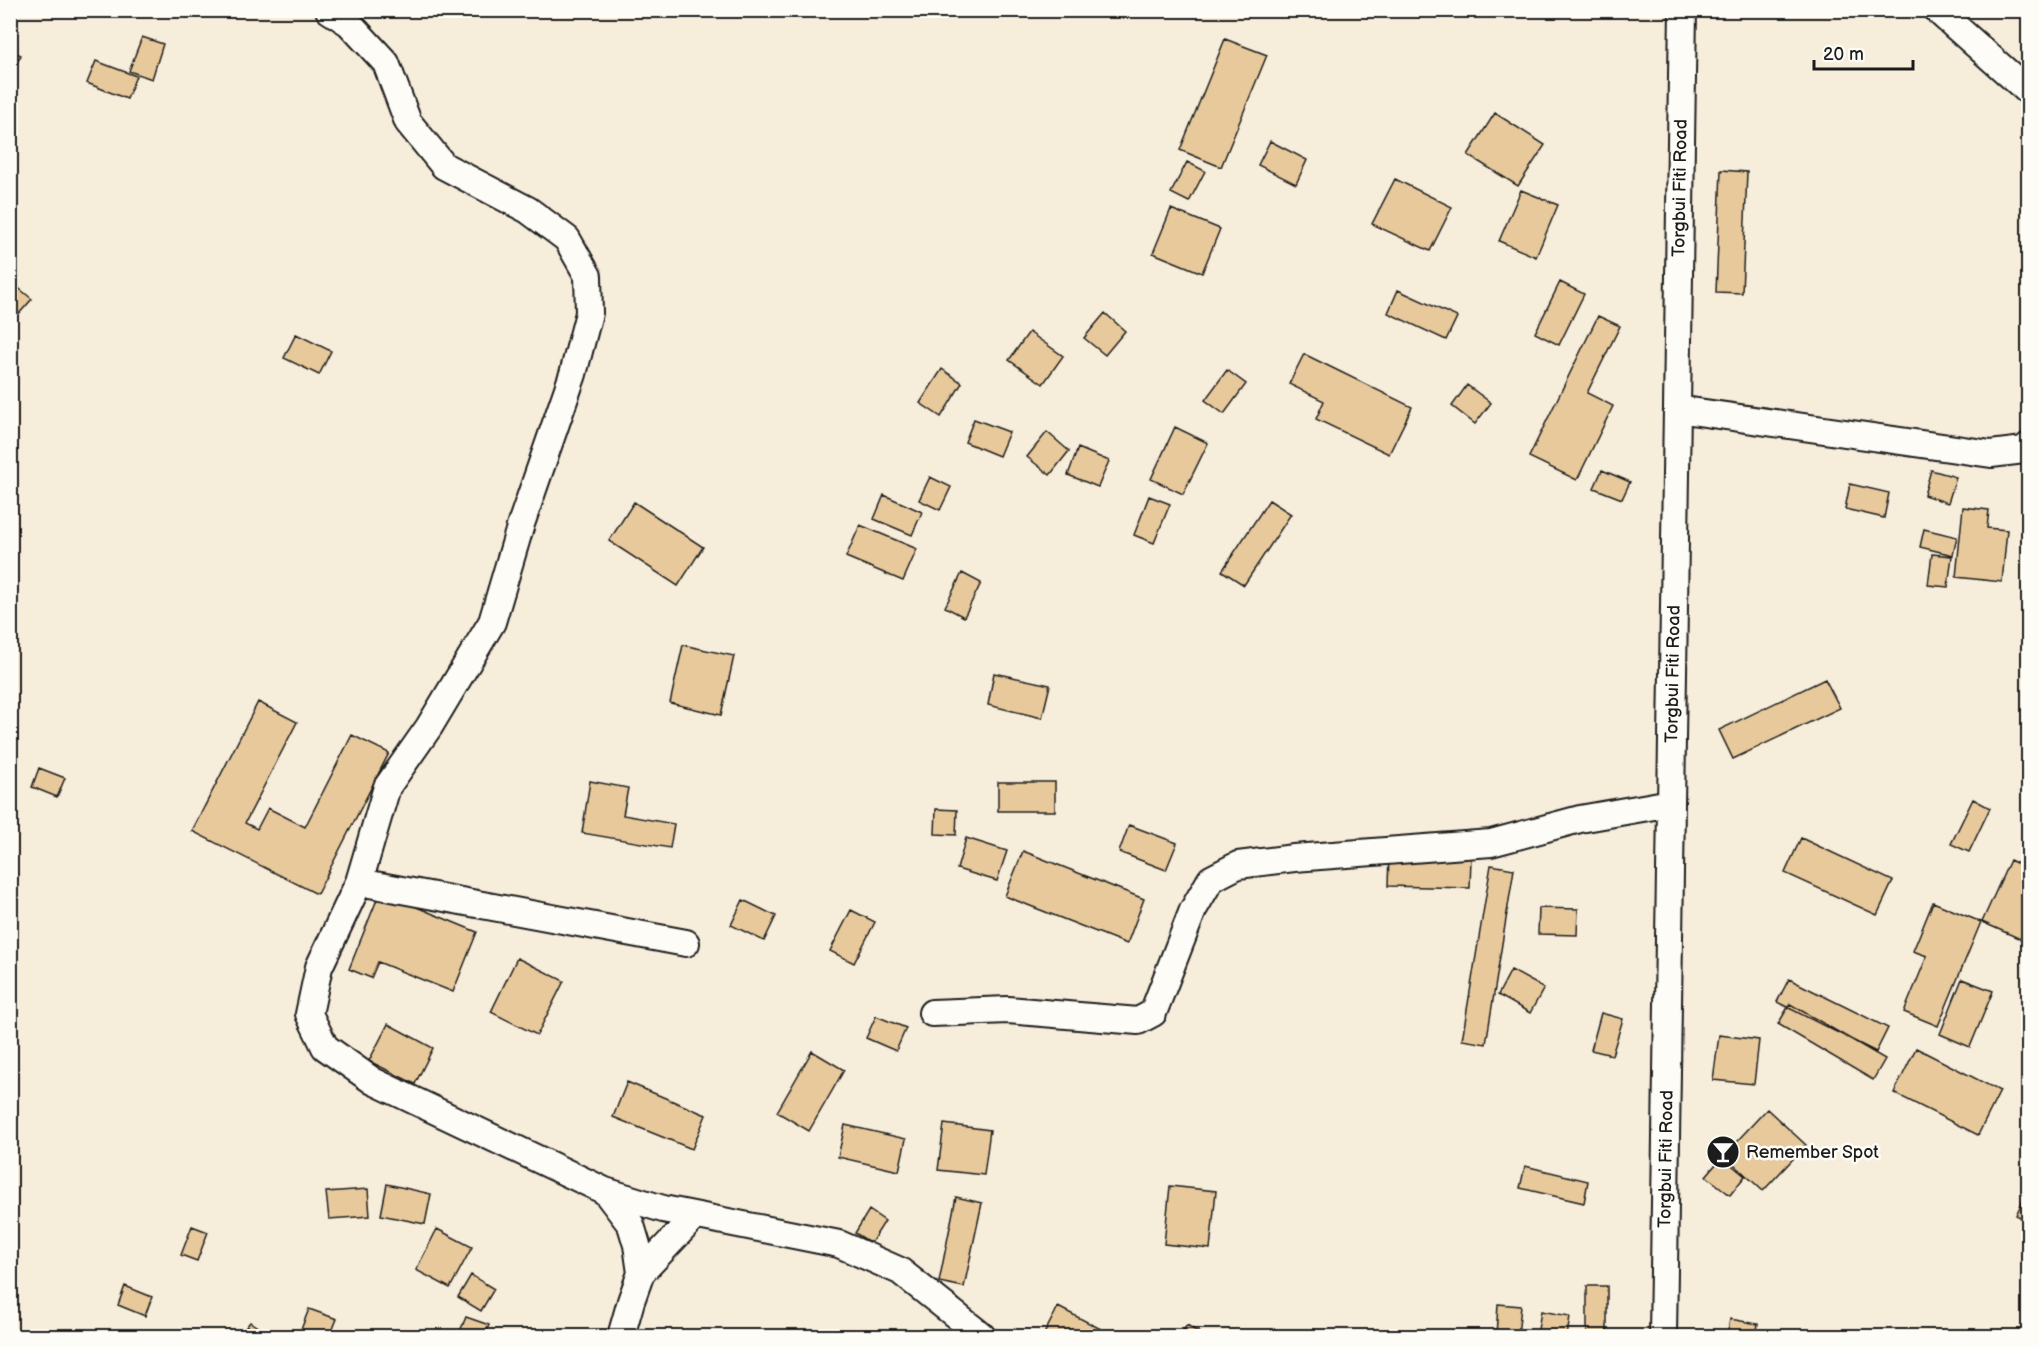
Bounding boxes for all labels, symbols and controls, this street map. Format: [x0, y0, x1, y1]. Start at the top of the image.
scale bar [1814, 33, 1913, 71]
text: 20 m [1823, 44, 1864, 65]
street label: Torgbui Fiti Road [1668, 119, 1692, 257]
street label: Torgbui Fiti Road [1661, 605, 1685, 743]
street label: Torgbui Fiti Road [1654, 1090, 1678, 1228]
bar icon: Remember Spot [1705, 1134, 1741, 1170]
place label: Remember Spot [1746, 1142, 1879, 1163]

